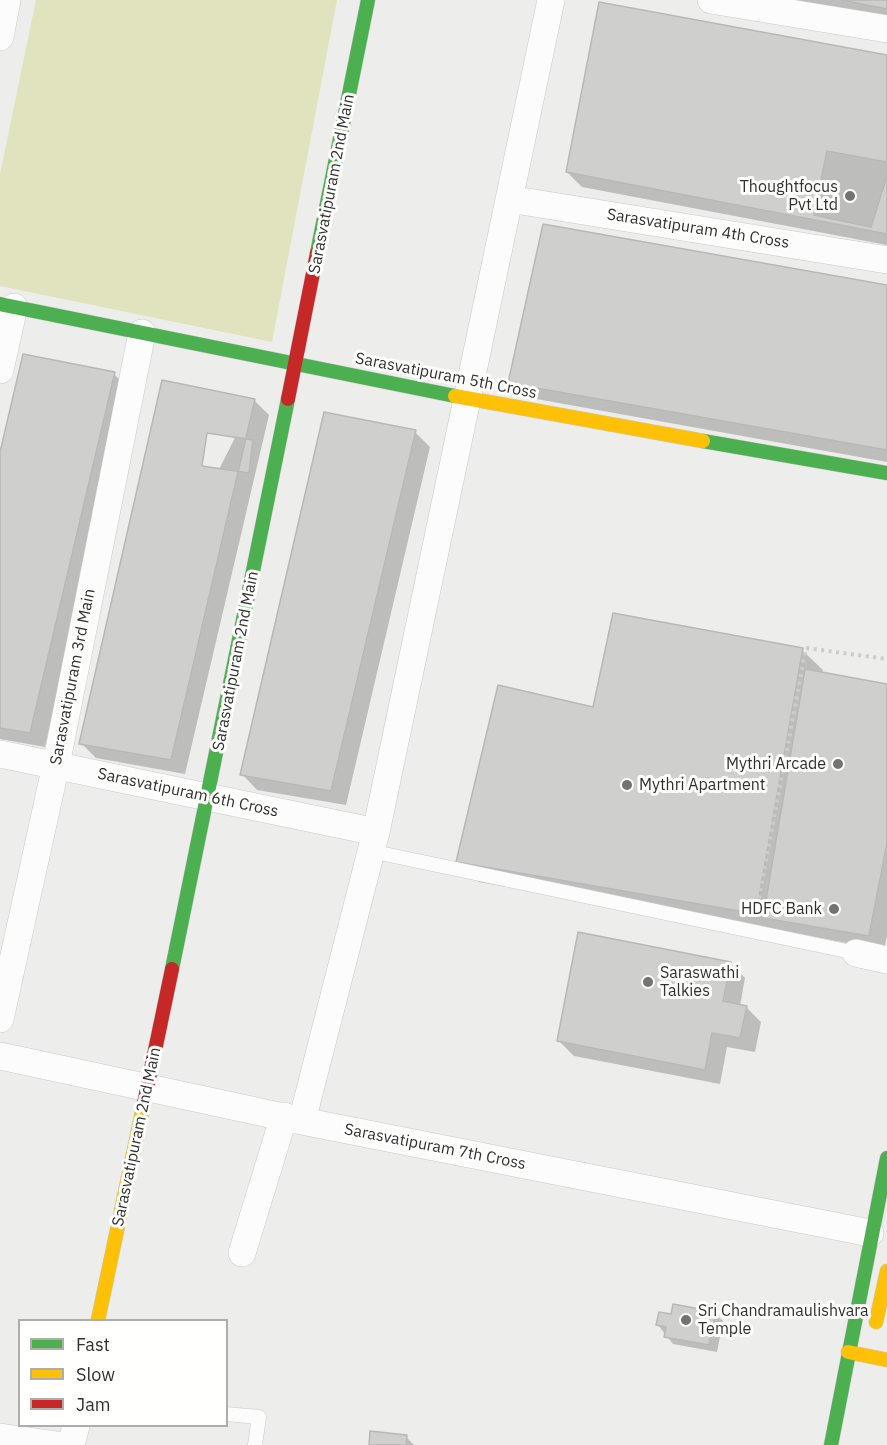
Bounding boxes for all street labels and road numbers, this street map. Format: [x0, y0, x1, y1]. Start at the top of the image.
street label: Sarasvatipuram 2nd Main [305, 93, 359, 275]
street label: Sarasvatipuram 4th Cross [605, 205, 791, 253]
street label: Sarasvatipuram 5th Cross [354, 349, 538, 403]
street label: Sarasvatipuram 2nd Main [209, 570, 263, 752]
street label: Sarasvatipuram 3rd Main [46, 587, 100, 767]
street label: Sarasvatipuram 6th Cross [96, 764, 280, 822]
street label: Sarasvatipuram 2nd Main [109, 1046, 165, 1228]
street label: Sarasvatipuram 7th Cross [343, 1120, 527, 1174]

